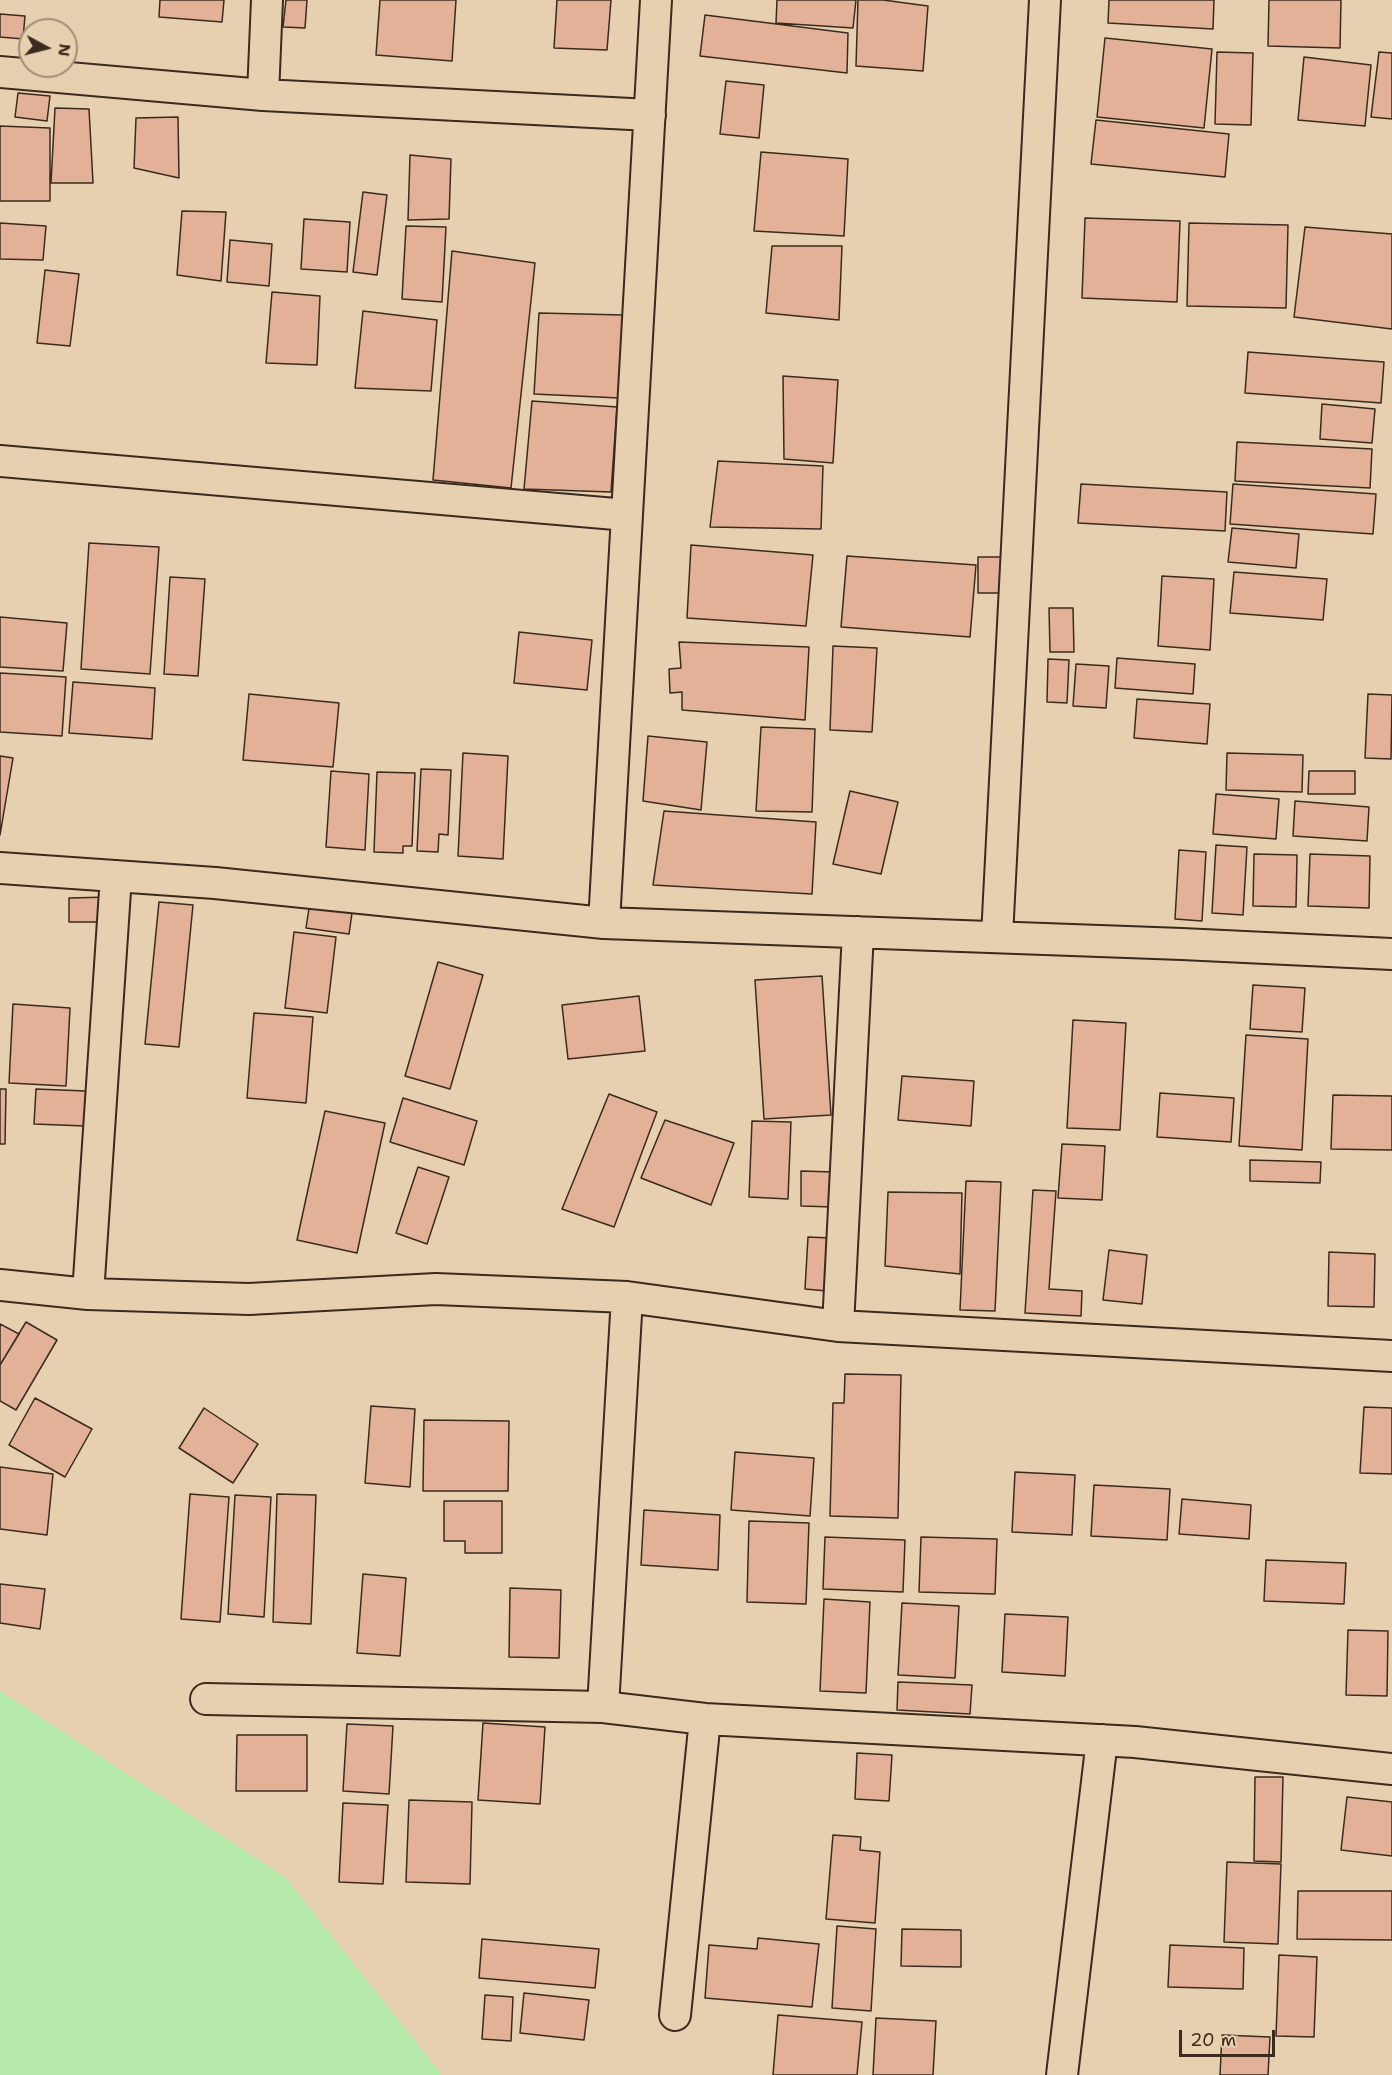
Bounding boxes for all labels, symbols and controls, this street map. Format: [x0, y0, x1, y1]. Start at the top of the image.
north arrow [18, 18, 78, 78]
text: N [53, 42, 76, 58]
scale bar [1182, 2018, 1278, 2056]
text: 20 m [1190, 2028, 1236, 2052]

